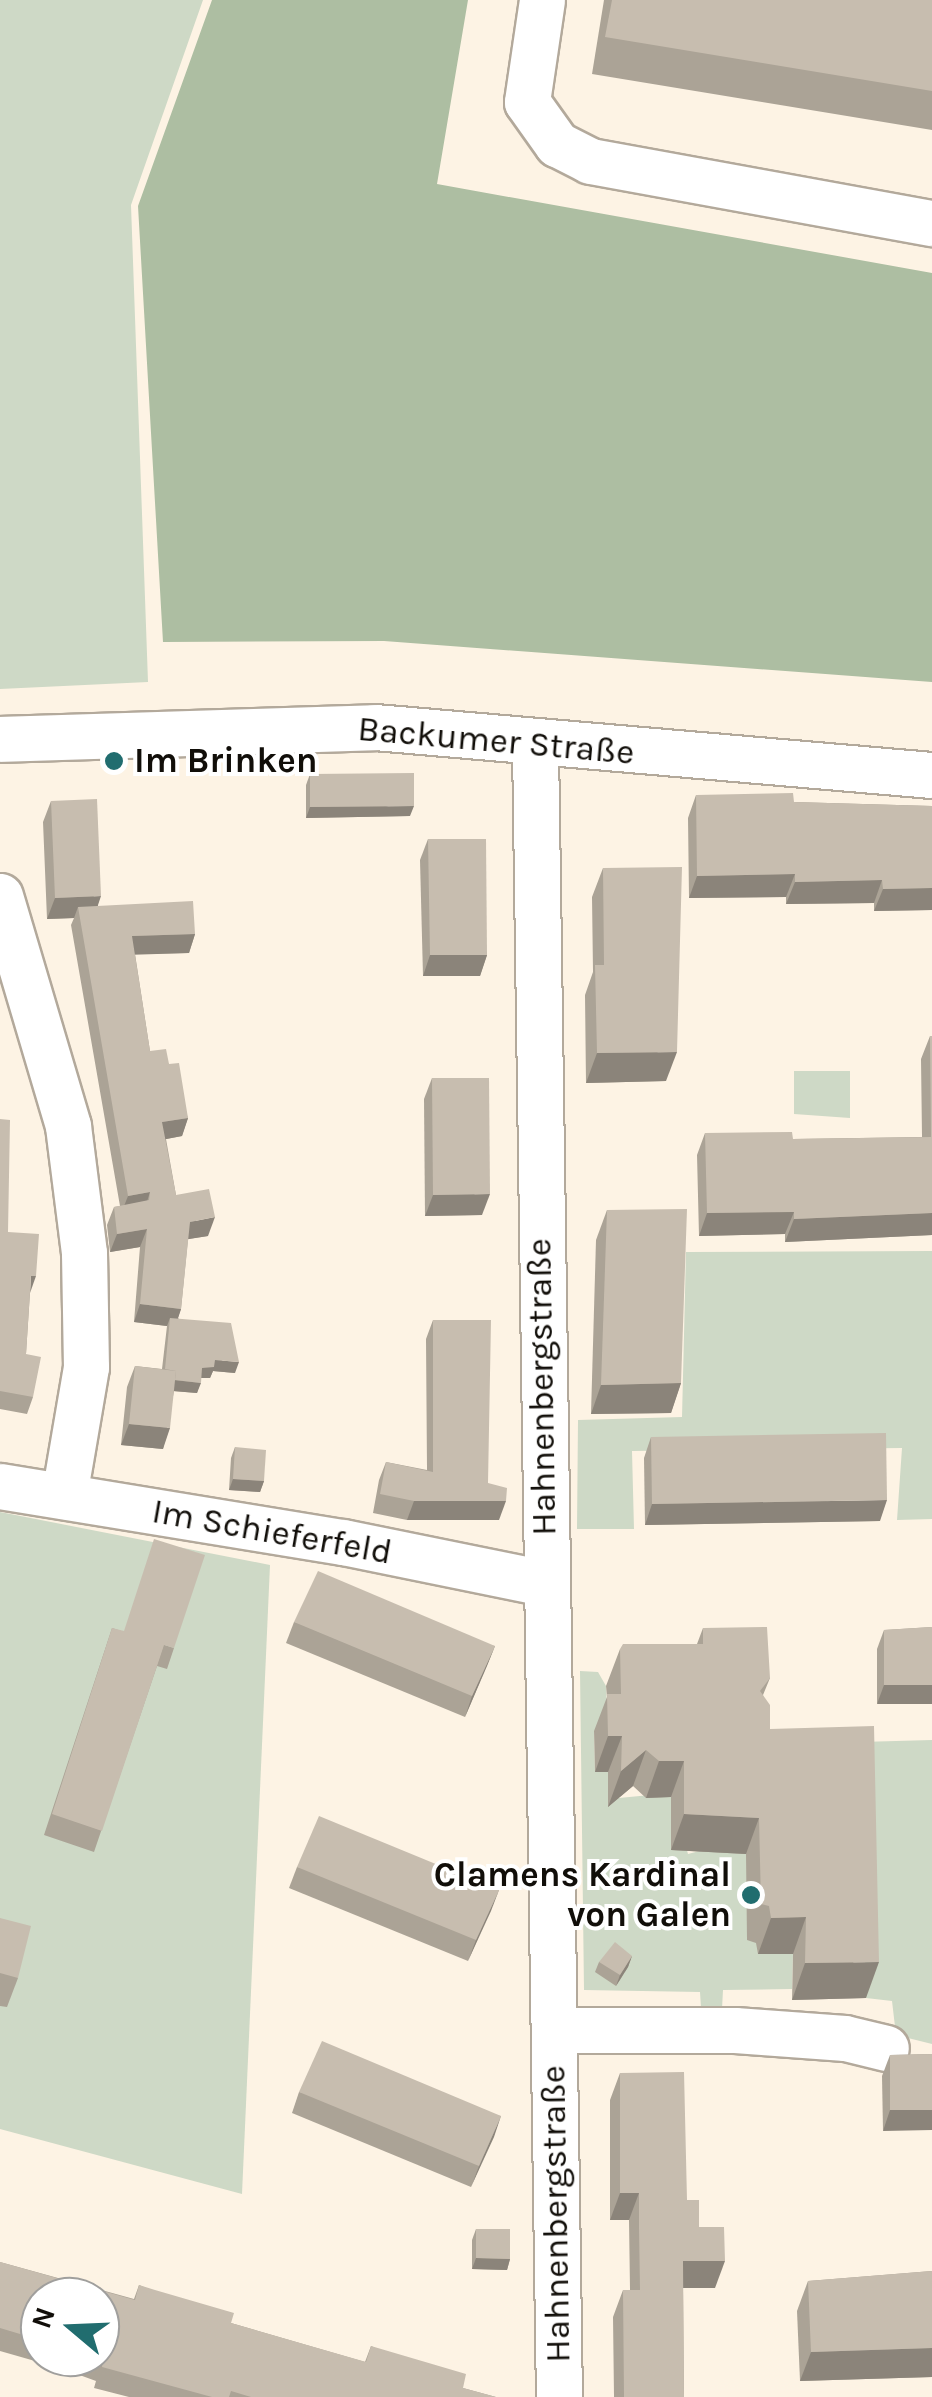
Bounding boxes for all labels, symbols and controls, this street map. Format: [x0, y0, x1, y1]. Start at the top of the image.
street label: Backumer Straße [356, 708, 636, 774]
place label: Im Brinken [134, 740, 317, 782]
marker: Im Brinken [103, 750, 125, 772]
street label: Hahnenbergstraße [518, 1238, 566, 1536]
street label: Im Schieferfeld [149, 1490, 395, 1574]
place label: Clamens Kardinal von Galen [434, 1854, 731, 1936]
marker: Clamens Kardinal von Galen [740, 1884, 762, 1906]
street label: Hahnenbergstraße [532, 2065, 580, 2363]
north arrow [20, 2277, 120, 2377]
text: N [24, 2303, 62, 2333]

